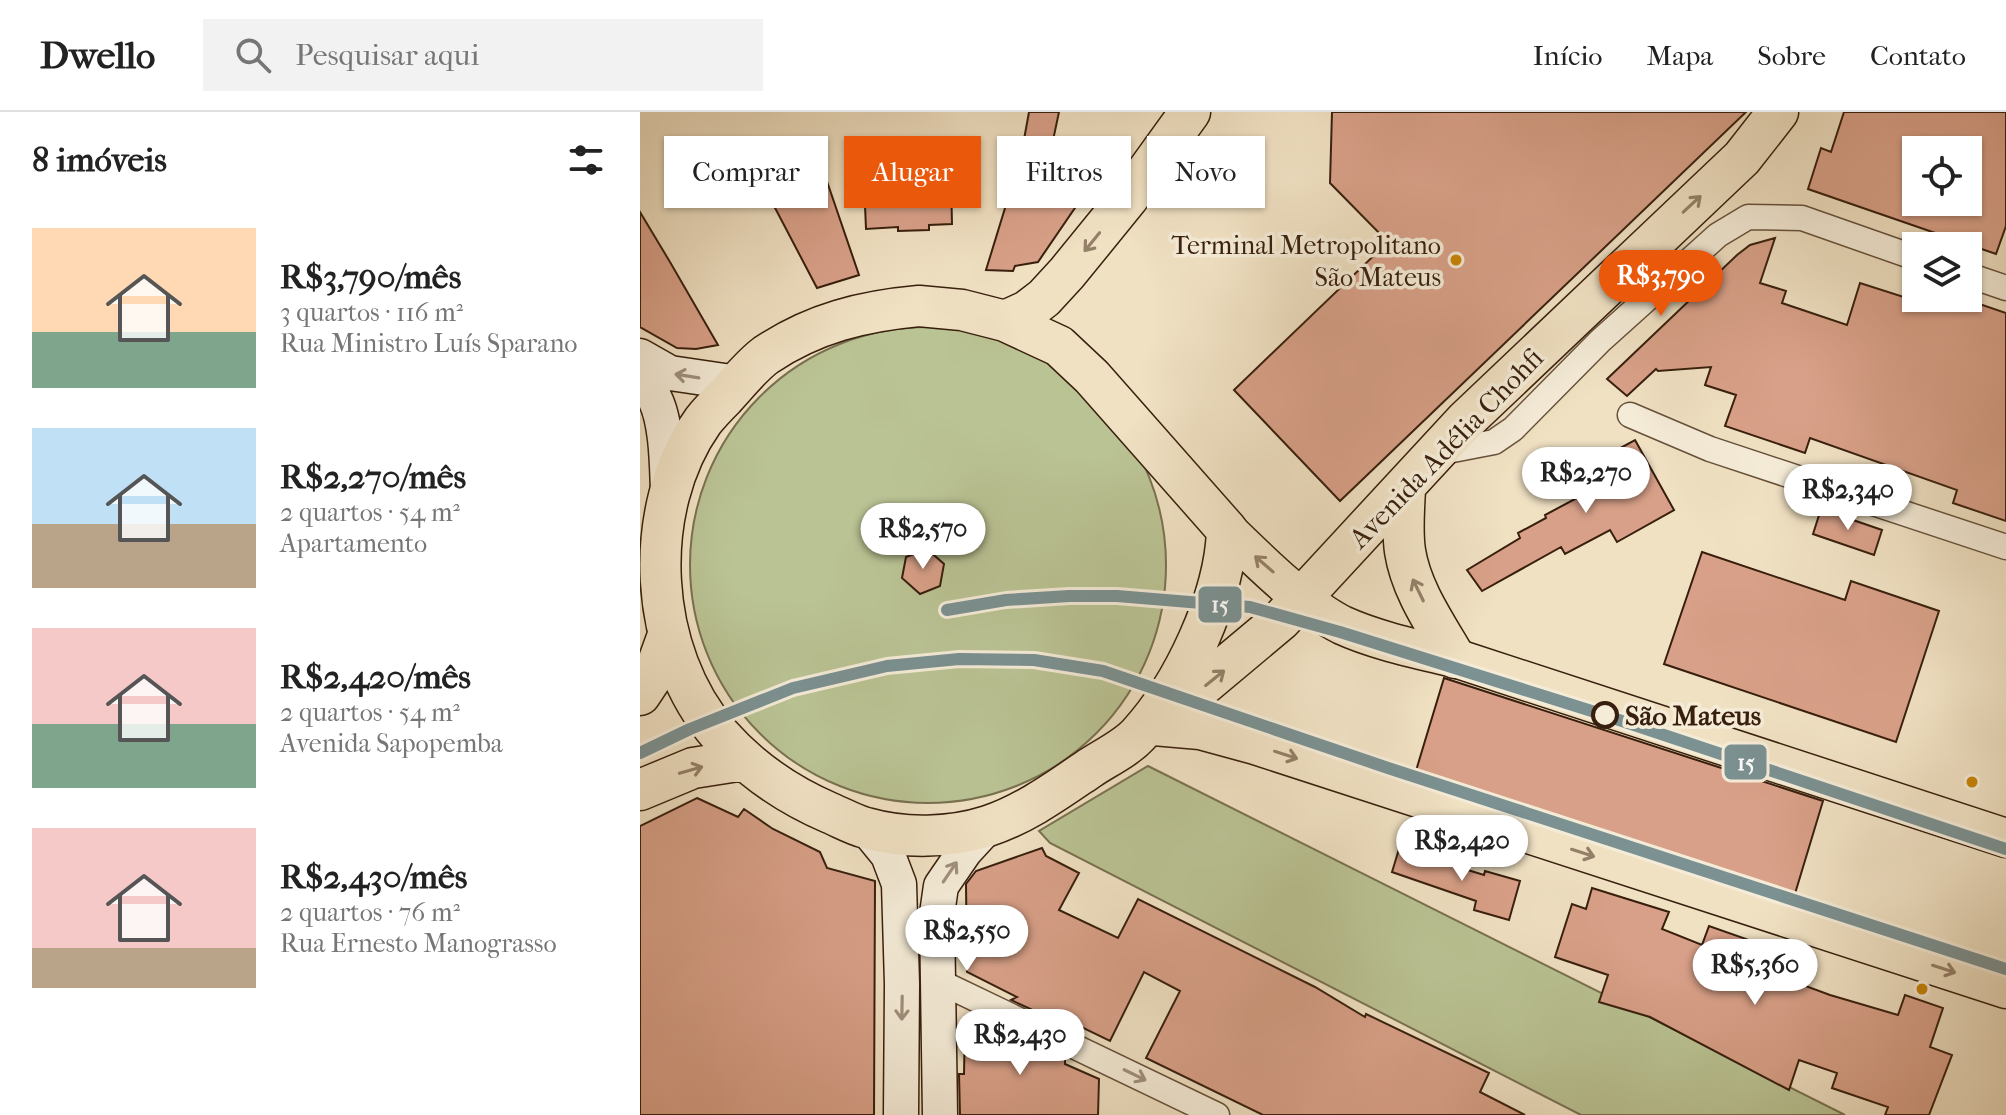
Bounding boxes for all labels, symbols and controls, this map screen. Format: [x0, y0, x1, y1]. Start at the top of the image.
search box [203, 19, 763, 91]
text: Dwello [40, 33, 155, 78]
icon: search [231, 33, 275, 77]
text: Pesquisar aqui [295, 38, 479, 73]
text: Início [1533, 39, 1603, 72]
text: Mapa [1647, 39, 1713, 72]
text: Sobre [1757, 39, 1826, 72]
text: Contato [1870, 39, 1966, 72]
chip: Comprar [664, 136, 828, 208]
chip: Alugar [844, 136, 981, 208]
chip: Filtros [997, 136, 1131, 208]
chip: Novo [1147, 136, 1265, 208]
map controls [1902, 136, 1982, 312]
button: locate [1902, 136, 1982, 216]
icon: filters [564, 138, 608, 182]
text: 8 imóveis [32, 140, 167, 180]
one-way arrow [1682, 196, 1702, 214]
place label: Terminal Metropolitano São Mateus [1172, 230, 1441, 293]
one-way arrow [1084, 231, 1102, 252]
button: layers [1902, 232, 1982, 312]
pin: R$3,790 [1587, 250, 1735, 318]
marker: Terminal Metropolitano São Mateus [1448, 252, 1464, 268]
text: R$3,790/mês [280, 257, 461, 297]
icon: home [96, 260, 192, 356]
text: R$3,790 [1617, 260, 1705, 291]
text: 3 quartos · 116 m² [280, 297, 463, 328]
text: Rua Ministro Luís Sparano [280, 328, 578, 359]
street label: Avenida Adélia Chohfi [1341, 341, 1550, 556]
one-way arrow [675, 368, 700, 383]
pin: R$2,270 [1512, 447, 1660, 515]
text: R$2,270/mês [280, 457, 466, 497]
text: R$2,270 [1540, 457, 1632, 488]
icon: home [96, 460, 192, 556]
pin: R$2,340 [1774, 464, 1922, 532]
text: R$2,340 [1802, 474, 1894, 505]
text: 2 quartos · 54 m² [280, 497, 460, 528]
pin: R$2,570 [849, 503, 997, 571]
text: R$2,570 [879, 513, 967, 544]
text: Apartamento [280, 528, 427, 559]
one-way arrow [1255, 555, 1275, 573]
one-way arrow [1410, 578, 1425, 602]
line badge: 15 [1197, 585, 1243, 624]
text: 15 [1211, 592, 1229, 618]
text: R$2,420/mês [280, 657, 471, 697]
icon: home [96, 660, 192, 756]
one-way arrow [1204, 669, 1225, 687]
text: 2 quartos · 54 m² [280, 697, 460, 728]
place label: São Mateus [1625, 699, 1761, 732]
marker: São Mateus [1592, 702, 1618, 728]
text: Avenida Sapopemba [280, 728, 503, 759]
line badge: 15 [1723, 743, 1768, 781]
one-way arrow [1273, 748, 1299, 763]
text: 15 [1737, 750, 1755, 776]
one-way arrow [677, 762, 703, 777]
unlabelled marker [1964, 774, 1980, 790]
pin: R$2,420 [1388, 815, 1536, 883]
text: R$2,420 [1414, 825, 1510, 856]
one-way arrow [1570, 846, 1595, 861]
text: R$2,430/mês [280, 857, 467, 897]
icon: home [96, 860, 192, 956]
one-way arrow [942, 861, 958, 884]
text: 2 quartos · 76 m² [280, 897, 460, 928]
pin: R$2,550 [893, 905, 1041, 973]
text: R$2,550 [923, 915, 1011, 946]
text: Rua Ernesto Manograsso [280, 928, 557, 959]
pin: R$5,360 [1681, 939, 1829, 1007]
text: R$5,360 [1711, 949, 1799, 980]
one-way arrow [1931, 962, 1957, 977]
unlabelled marker [1914, 981, 1930, 997]
one-way arrow [894, 994, 910, 1021]
pin: R$2,430 [946, 1009, 1094, 1077]
text: R$2,430 [974, 1019, 1066, 1050]
one-way arrow [1122, 1068, 1146, 1083]

